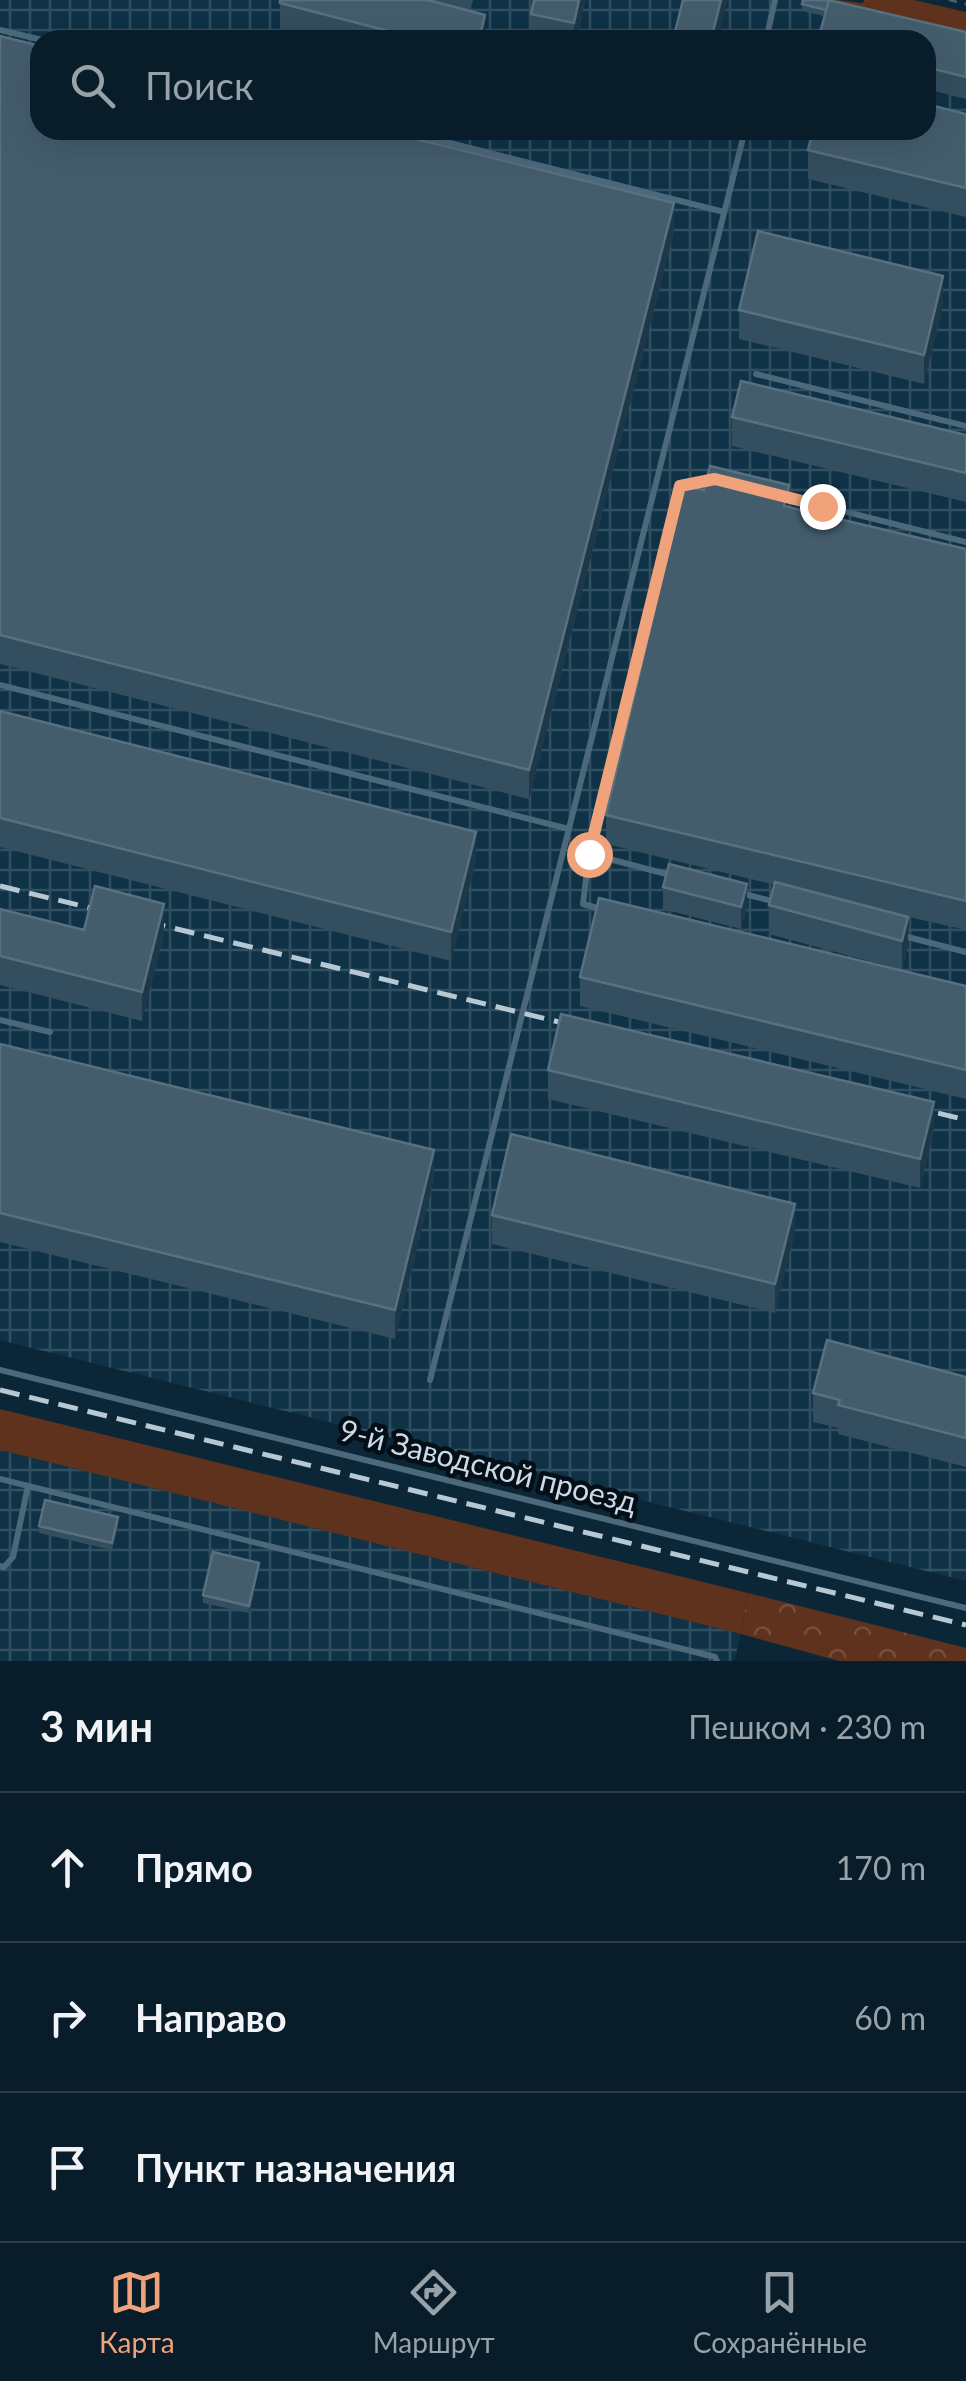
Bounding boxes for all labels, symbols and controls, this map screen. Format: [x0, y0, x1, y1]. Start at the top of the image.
search box [30, 30, 936, 140]
icon: search [65, 58, 120, 113]
text: Поиск [145, 62, 254, 108]
route end [800, 484, 846, 530]
route start [567, 832, 613, 878]
street label: 9-й Заводской проезд [336, 1411, 641, 1519]
text: 3 мин [40, 1701, 153, 1751]
text: Пешком · 230 m [688, 1707, 926, 1746]
icon: ahead [40, 1840, 95, 1895]
text: Прямо [135, 1844, 253, 1890]
text: 170 m [836, 1848, 926, 1887]
icon: right [40, 1990, 95, 2045]
text: Направо [135, 1994, 287, 2040]
text: 60 m [854, 1998, 926, 2037]
icon: arrive [40, 2140, 95, 2195]
text: Пункт назначения [135, 2144, 456, 2190]
tab: Карта [99, 2265, 175, 2359]
tab: Маршрут [373, 2265, 495, 2359]
tab: Сохранённые [693, 2265, 867, 2359]

